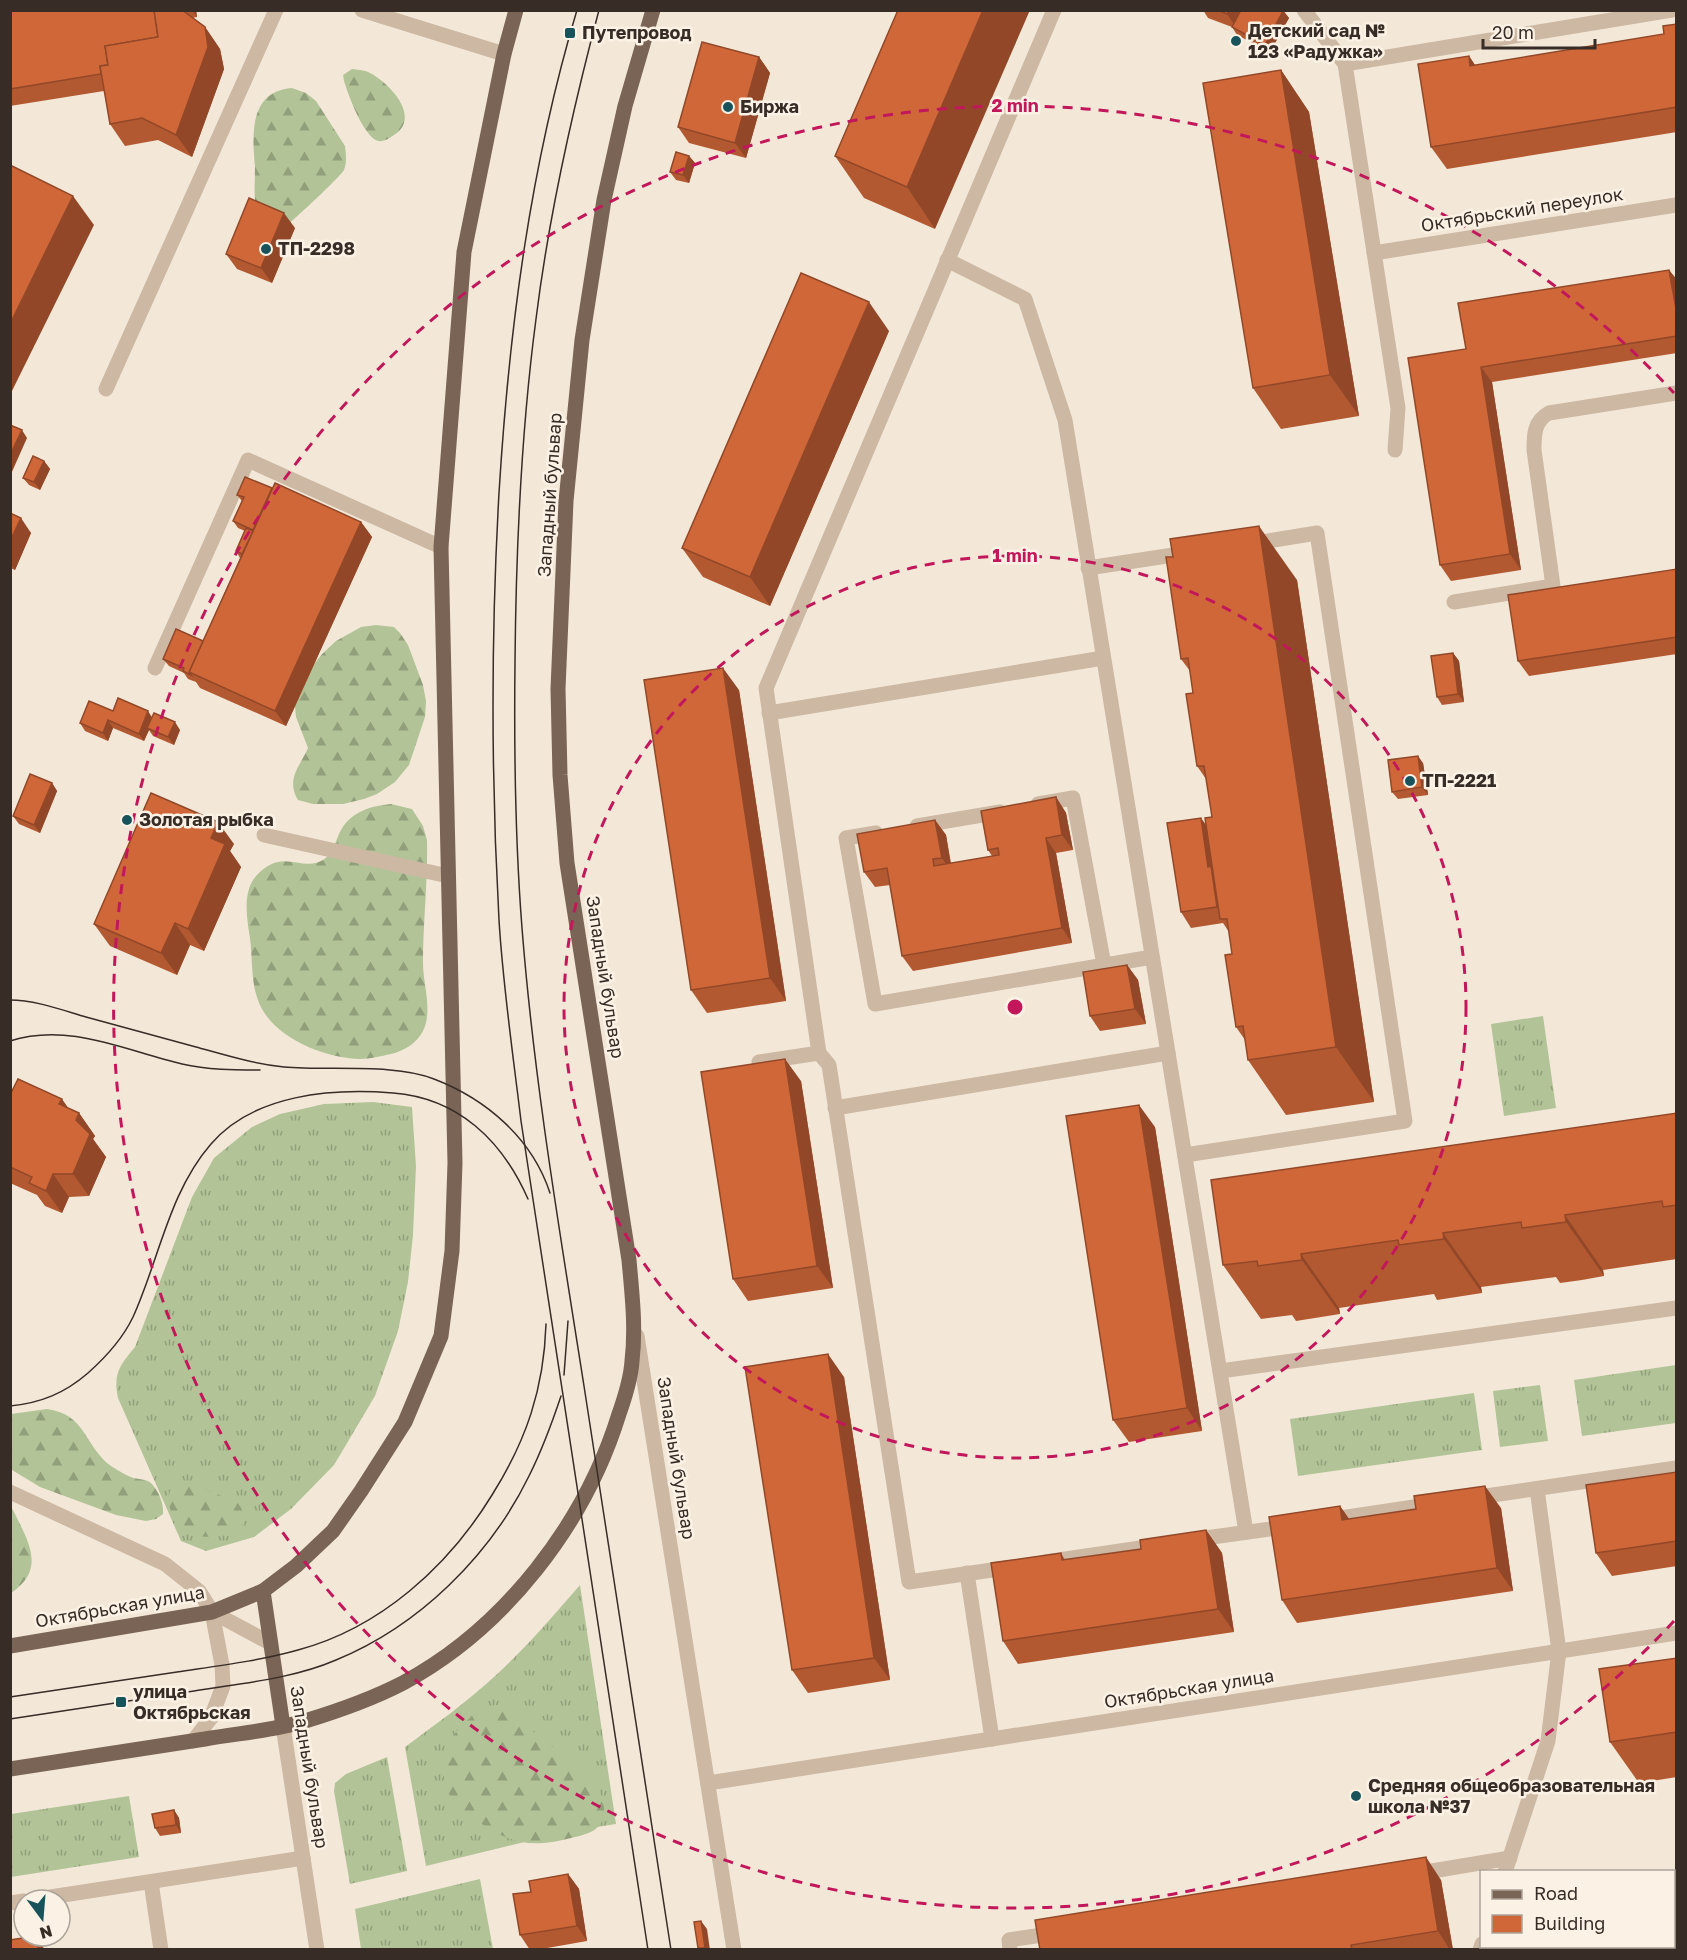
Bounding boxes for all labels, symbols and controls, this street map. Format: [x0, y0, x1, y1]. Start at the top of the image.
scale bar [1483, 12, 1596, 50]
place label: Детский сад № 123 «Радужка» [1248, 19, 1385, 62]
place label: Путепровод [582, 21, 692, 43]
text: 20 m [1492, 21, 1534, 43]
marker: Путепровод [563, 26, 577, 40]
marker: Детский сад № 123 «Радужка» [1229, 34, 1243, 48]
text: 2 min [991, 94, 1039, 116]
place label: Биржа [740, 95, 799, 117]
marker: Биржа [721, 100, 735, 114]
street label: Октябрьский переулок [1419, 182, 1625, 236]
place label: ТП-2298 [278, 237, 355, 259]
marker: ТП-2298 [259, 242, 273, 256]
street label: Западный бульвар [532, 412, 566, 578]
text: 1 min [992, 544, 1038, 566]
place label: ТП-2221 [1422, 769, 1496, 791]
marker: ТП-2221 [1403, 774, 1417, 788]
place label: Золотая рыбка [139, 808, 274, 830]
marker: Золотая рыбка [120, 813, 134, 827]
street label: Западный бульвар [582, 894, 630, 1060]
centre of rings [1005, 997, 1025, 1017]
street label: Западный бульвар [653, 1375, 701, 1541]
street label: Октябрьская улица [33, 1580, 206, 1632]
street label: Октябрьская улица [1102, 1664, 1275, 1712]
place label: улица Октябрьская [133, 1680, 251, 1723]
street label: Западный бульвар [286, 1684, 334, 1850]
marker: улица Октябрьская [114, 1695, 128, 1709]
place label: Средняя общеобразовательная школа №37 [1368, 1774, 1655, 1817]
marker: Средняя общеобразовательная школа №37 [1349, 1789, 1363, 1803]
legend [1480, 1870, 1675, 1948]
text: Road [1534, 1882, 1578, 1904]
north arrow [12, 1888, 72, 1948]
text: Building [1534, 1912, 1605, 1934]
text: N [38, 1921, 55, 1944]

